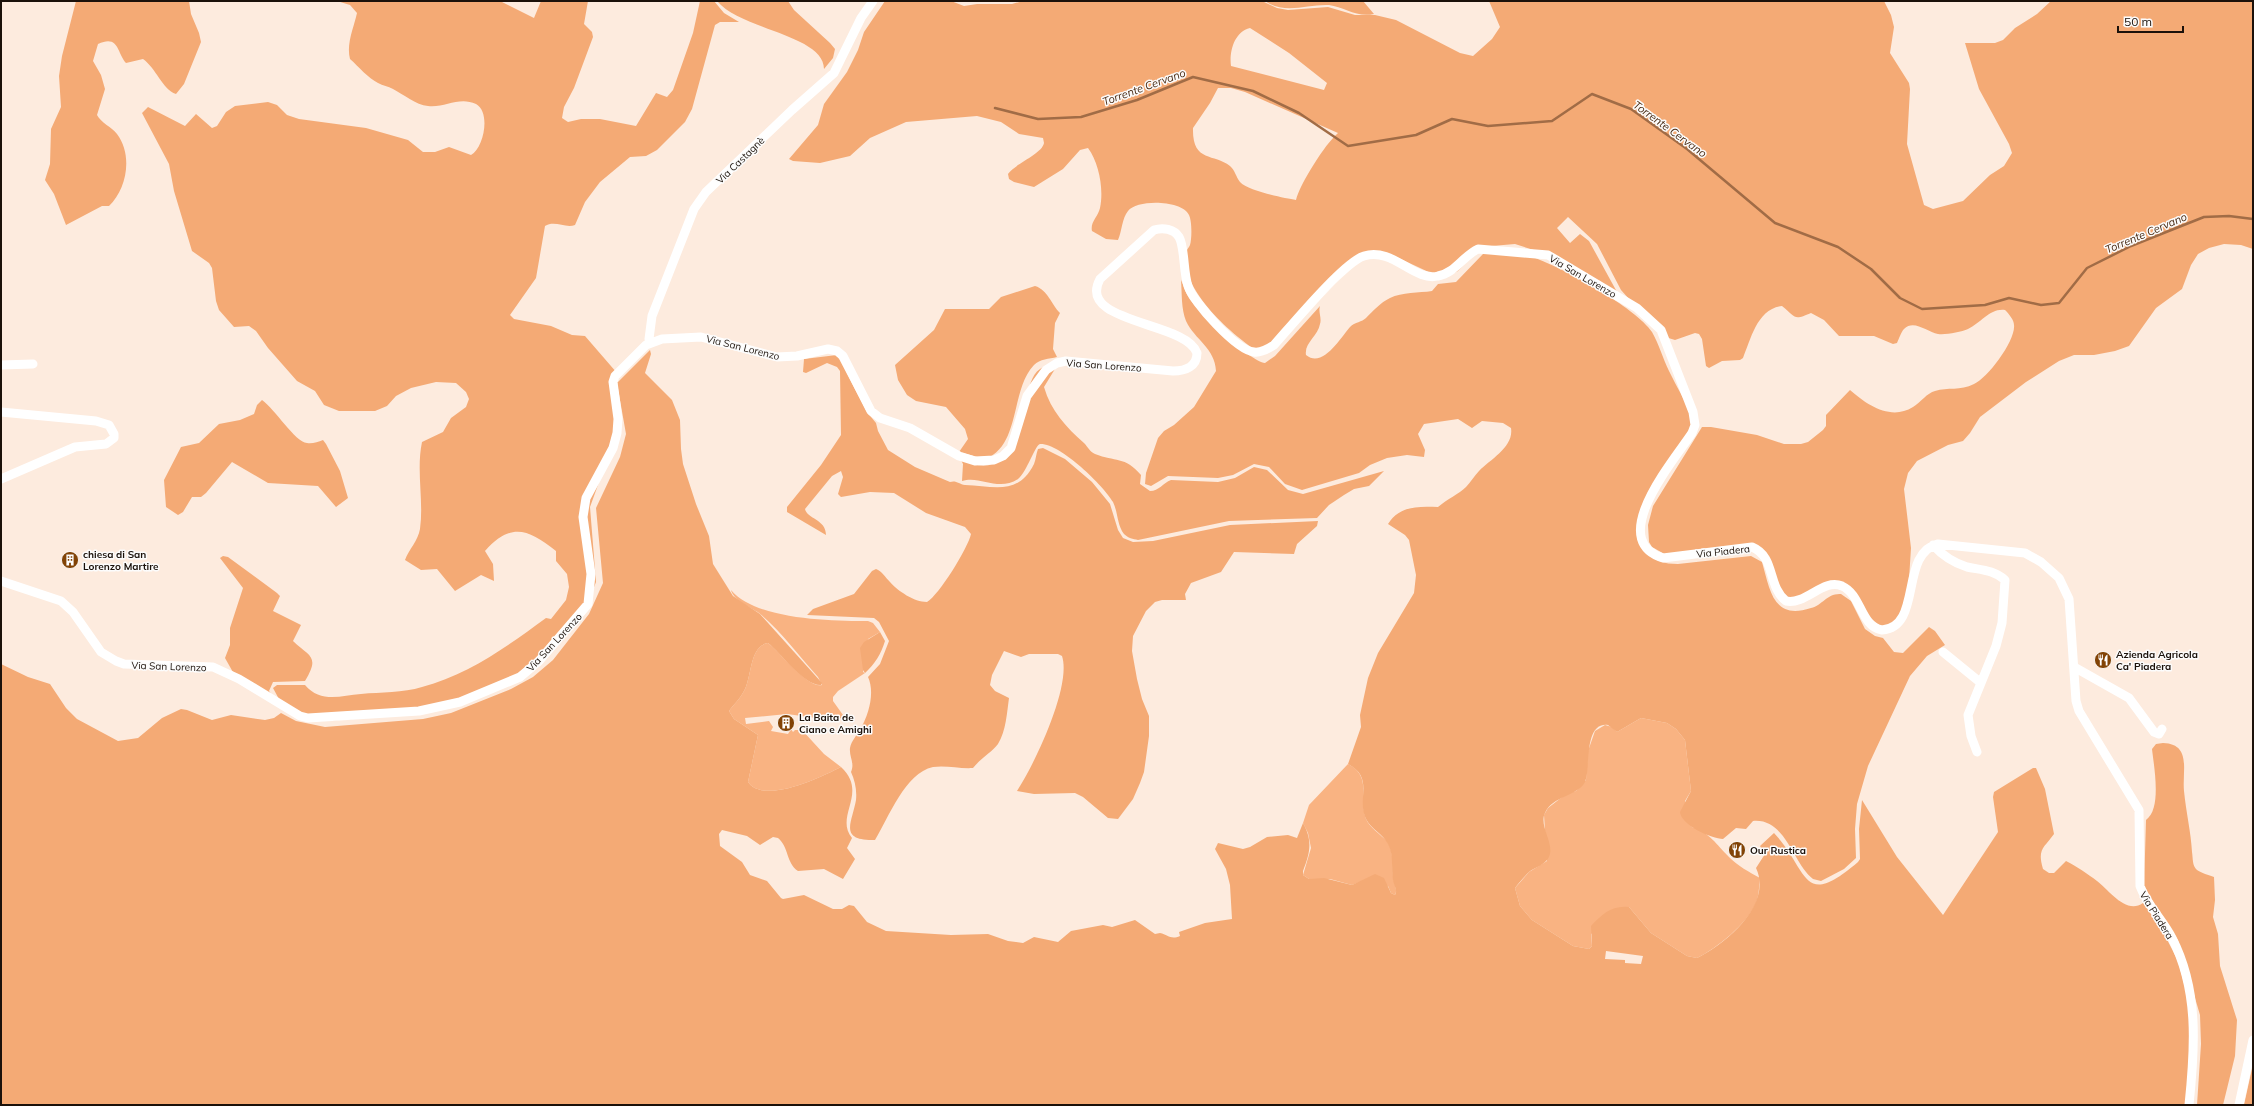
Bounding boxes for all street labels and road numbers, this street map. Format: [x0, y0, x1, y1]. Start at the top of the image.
street label: Via Castagnè [713, 134, 767, 187]
street label: Via San Lorenzo [1547, 252, 1619, 301]
street label: Via San Lorenzo [705, 332, 781, 363]
street label: Via San Lorenzo [1066, 356, 1142, 375]
street label: Via Piadera [1696, 542, 1751, 561]
street label: Via San Lorenzo [524, 610, 585, 674]
street label: Via San Lorenzo [131, 659, 207, 674]
street label: Via Piadera [2137, 889, 2176, 942]

